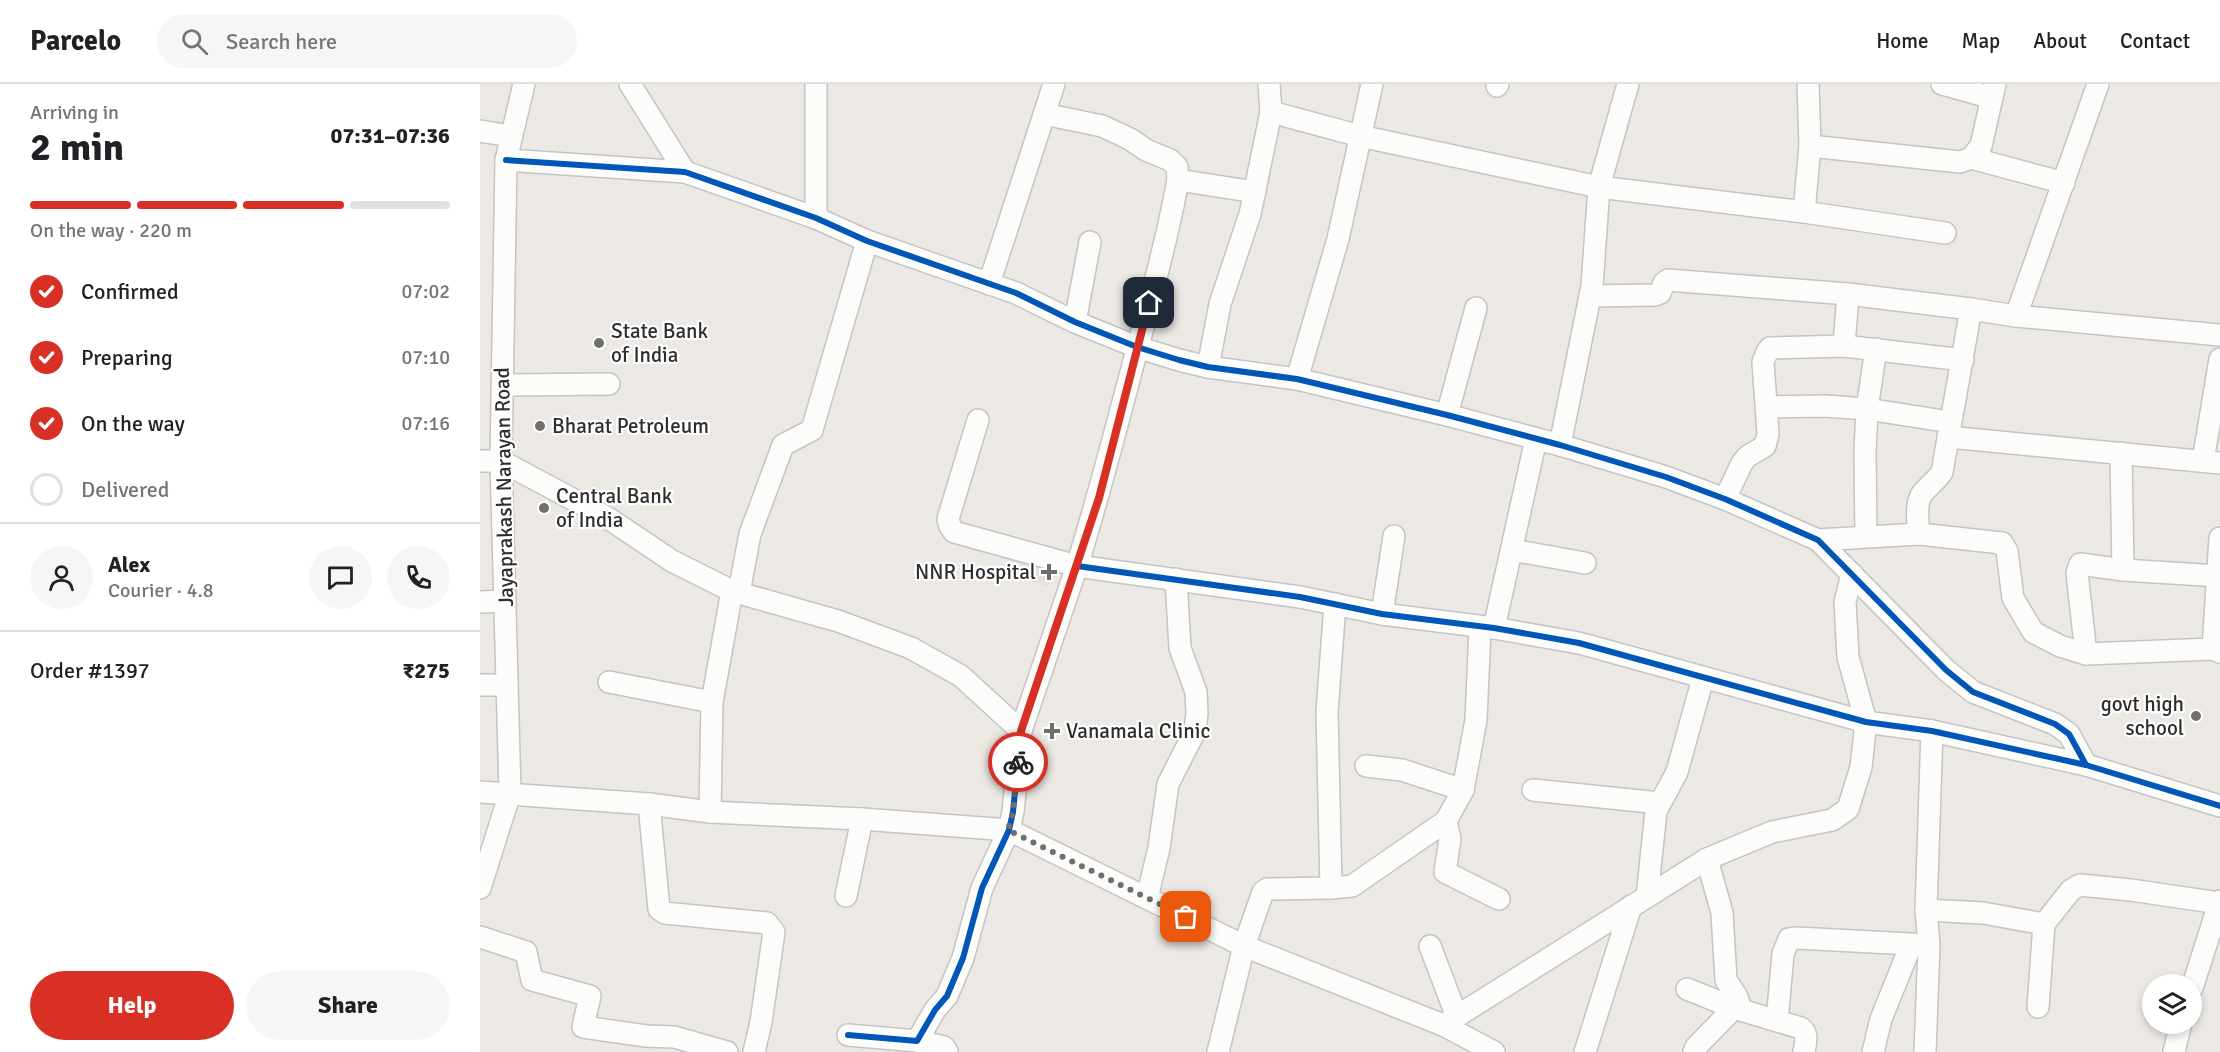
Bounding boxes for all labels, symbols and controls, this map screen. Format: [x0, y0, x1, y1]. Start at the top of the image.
search box [157, 14, 577, 68]
text: Parcelo [30, 24, 121, 58]
icon: search [178, 25, 211, 58]
text: Search here [226, 28, 337, 55]
text: Home [1876, 28, 1929, 54]
text: Map [1962, 28, 2000, 54]
text: About [2033, 28, 2087, 54]
text: Contact [2120, 28, 2190, 54]
text: Arriving in [30, 100, 119, 125]
text: 07:31–07:36 [331, 122, 450, 149]
text: 2 min [30, 123, 124, 171]
text: On the way · 220 m [30, 218, 192, 243]
icon: check [30, 275, 63, 308]
pin [1123, 277, 1174, 328]
text: Confirmed [81, 278, 179, 305]
text: 07:02 [401, 279, 450, 304]
icon: home [1132, 286, 1165, 319]
place label: State Bank of India [611, 318, 709, 368]
marker: State Bank of India [592, 336, 606, 350]
icon: check [30, 341, 63, 374]
text: Preparing [81, 344, 173, 371]
text: 07:10 [401, 345, 450, 370]
street label: Jayaprakash Narayan Road [489, 367, 519, 607]
icon: check [30, 407, 63, 440]
text: On the way [81, 410, 185, 437]
text: 07:16 [401, 411, 450, 436]
place label: Bharat Petroleum [552, 413, 709, 439]
marker: Bharat Petroleum [533, 419, 547, 433]
text: Delivered [81, 476, 169, 503]
place label: Central Bank of India [556, 483, 673, 533]
marker: Central Bank of India [537, 501, 551, 515]
button: person [30, 546, 93, 609]
button: chat [309, 546, 372, 609]
button: phone [387, 546, 450, 609]
text: Alex [108, 551, 150, 578]
place label: NNR Hospital [915, 559, 1036, 585]
marker: NNR Hospital [1040, 563, 1058, 581]
text: Courier · 4.8 [108, 578, 214, 603]
text: Order #1397 [30, 657, 150, 684]
text: ₹275 [402, 657, 450, 684]
place label: govt high school [2101, 691, 2184, 741]
marker: govt high school [2189, 709, 2203, 723]
place label: Vanamala Clinic [1066, 718, 1210, 744]
marker: Vanamala Clinic [1043, 722, 1061, 740]
courier [988, 732, 1048, 792]
icon: bike [1002, 746, 1035, 779]
pin [1160, 891, 1211, 942]
icon: bag [1169, 900, 1202, 933]
button: Help [30, 971, 234, 1040]
button: Share [246, 971, 450, 1040]
map controls [2142, 974, 2202, 1034]
button: layers [2142, 974, 2202, 1034]

